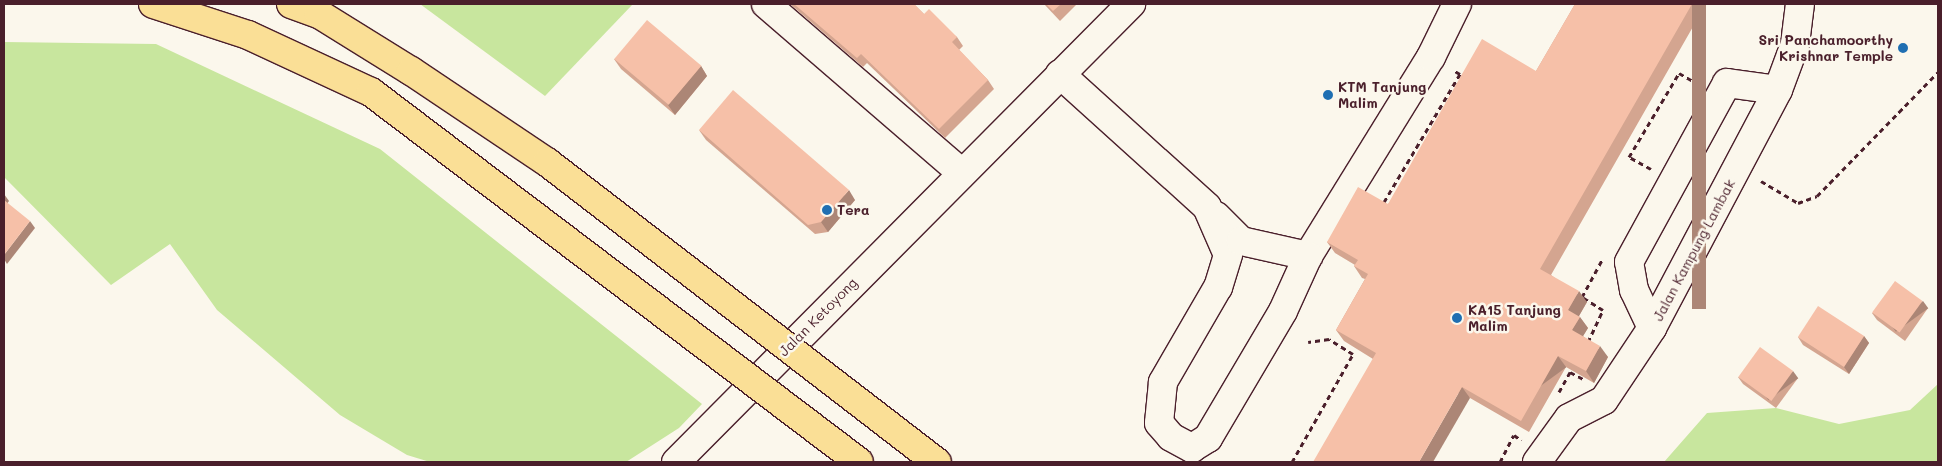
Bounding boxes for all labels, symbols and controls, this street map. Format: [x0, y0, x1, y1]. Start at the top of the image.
place label: Sri Panchamoorthy Krishnar Temple [1759, 32, 1893, 64]
marker: Sri Panchamoorthy Krishnar Temple [1897, 42, 1909, 54]
place label: KTM Tanjung Malim [1338, 79, 1426, 111]
marker: KTM Tanjung Malim [1322, 89, 1334, 101]
street label: Jalan Kampung Lambak [1649, 176, 1739, 324]
place label: Tera [837, 202, 870, 218]
marker: Tera [821, 204, 833, 216]
street label: Jalan Ketoyong [775, 274, 861, 360]
place label: KA15 Tanjung Malim [1468, 302, 1561, 334]
marker: KA15 Tanjung Malim [1450, 311, 1464, 325]

